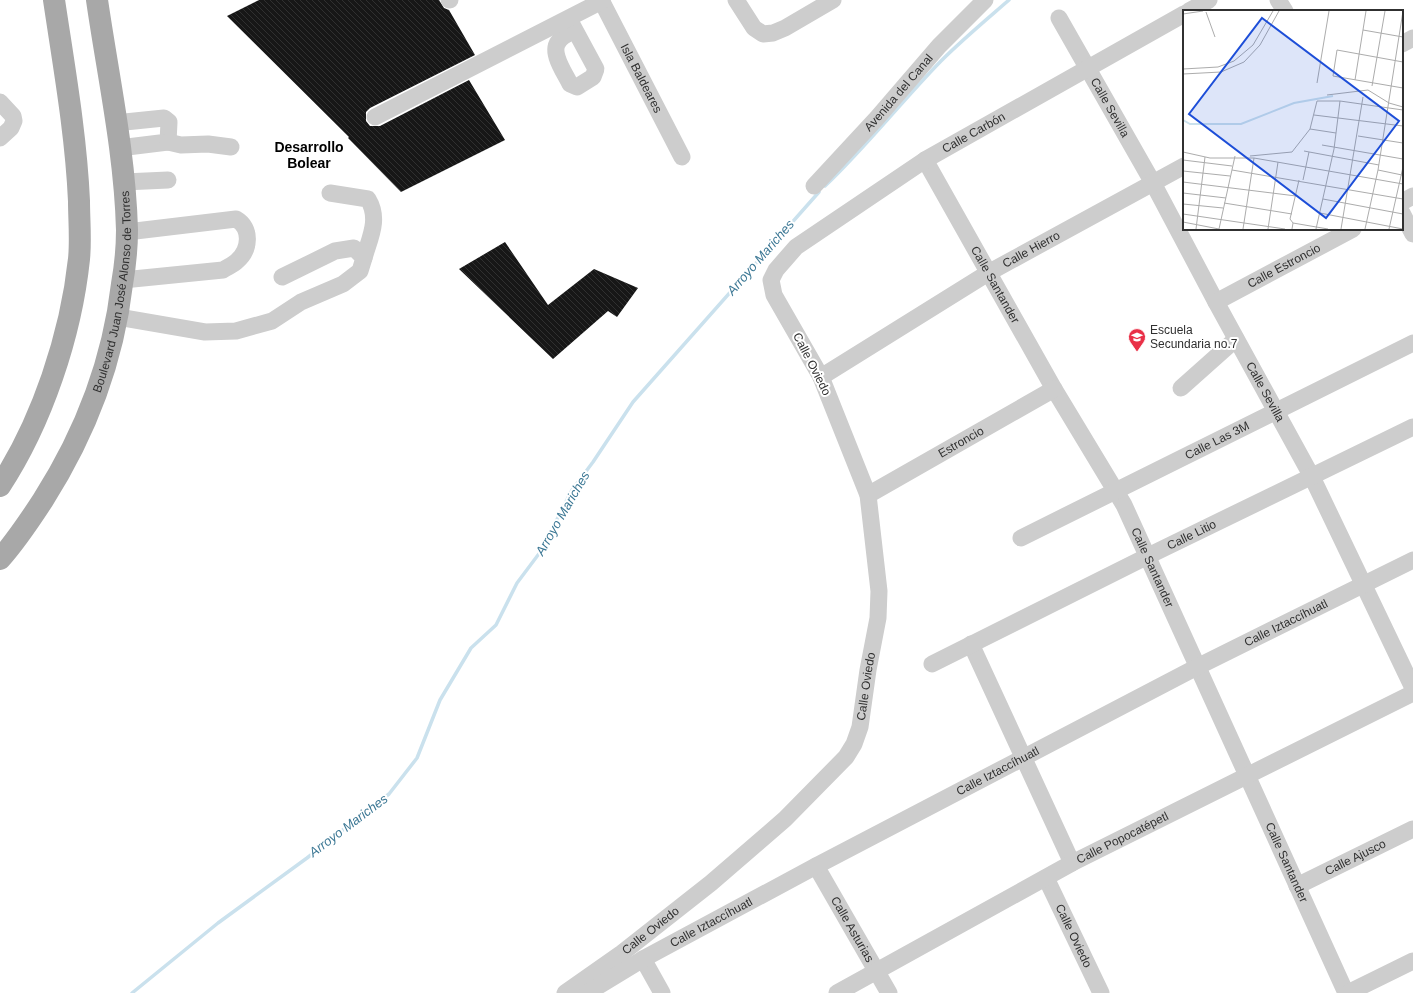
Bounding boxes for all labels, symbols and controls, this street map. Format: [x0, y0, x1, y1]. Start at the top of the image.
inset map [1183, 10, 1403, 230]
street label: Isla Baldeares [618, 41, 665, 115]
street label: Avenida del Canal [861, 51, 936, 134]
street label: Calle Sevilla [1088, 75, 1133, 140]
street label: Calle Carbón [940, 109, 1008, 156]
district label: Desarrollo Bolear [274, 139, 344, 171]
street label: Boulevard Juan José Alonso de Torres [90, 190, 134, 395]
water label: Arroyo Mariches [723, 216, 797, 299]
street label: Calle Hierro [1000, 228, 1063, 271]
street label: Calle Estroncio [1245, 240, 1323, 291]
street label: Calle Santander [968, 244, 1022, 326]
place label: Escuela Secundaria no.7 [1150, 323, 1238, 351]
school or university icon: Escuela Secundaria no.7 [1127, 327, 1147, 352]
street label: Calle Oviedo [790, 330, 834, 398]
street label: Calle Sevilla [1243, 359, 1287, 424]
street label: Calle Las 3M [1183, 419, 1252, 462]
street label: Estroncio [936, 423, 986, 461]
water label: Arroyo Mariches [532, 468, 593, 559]
street label: Calle Litio [1165, 517, 1219, 553]
street label: Calle Santander [1128, 525, 1177, 610]
street label: Calle Iztaccíhuatl [1242, 596, 1330, 650]
street label: Calle Oviedo [854, 651, 878, 721]
street label: Calle Iztaccíhuatl [954, 744, 1042, 798]
water label: Arroyo Mariches [305, 791, 391, 860]
street label: Calle Popocatépetl [1074, 809, 1171, 867]
street label: Calle Santander [1262, 820, 1311, 905]
street label: Calle Ajusco [1323, 836, 1388, 878]
street label: Calle Iztaccíhuatl [668, 894, 755, 950]
street label: Calle Asturias [828, 894, 877, 965]
street label: Calle Oviedo [1052, 902, 1095, 970]
street label: Calle Oviedo [619, 904, 682, 957]

